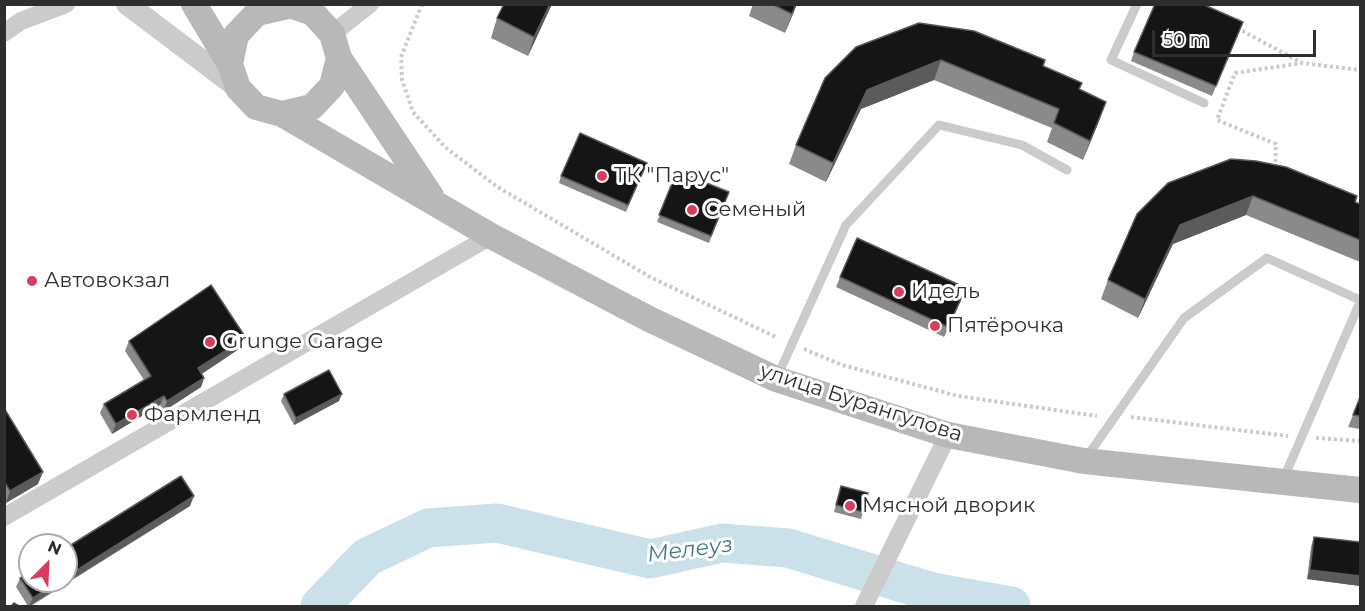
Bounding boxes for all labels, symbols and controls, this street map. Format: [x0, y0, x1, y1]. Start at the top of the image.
scale bar [1155, 18, 1318, 56]
text: 50 m [1163, 29, 1209, 51]
place label: ТК "Парус" [614, 163, 729, 189]
marker: ТК "Парус" [595, 169, 609, 183]
place label: Семеный [704, 197, 806, 223]
marker: Семеный [685, 203, 699, 217]
place label: Автовокзал [44, 268, 170, 294]
marker: Автовокзал [25, 274, 39, 288]
place label: Идель [911, 279, 980, 305]
marker: Идель [892, 285, 906, 299]
place label: Пятёрочка [947, 313, 1064, 339]
marker: Пятёрочка [928, 319, 942, 333]
place label: Grunge Garage [222, 329, 383, 355]
marker: Grunge Garage [203, 335, 217, 349]
street label: улица Бурангулова [757, 358, 965, 448]
place label: Фармленд [144, 402, 261, 428]
marker: Фармленд [125, 408, 139, 422]
place label: Мясной дворик [862, 493, 1035, 519]
marker: Мясной дворик [843, 499, 857, 513]
water label: Мелеуз [646, 532, 734, 568]
north arrow [18, 533, 78, 593]
text: N [45, 537, 64, 559]

